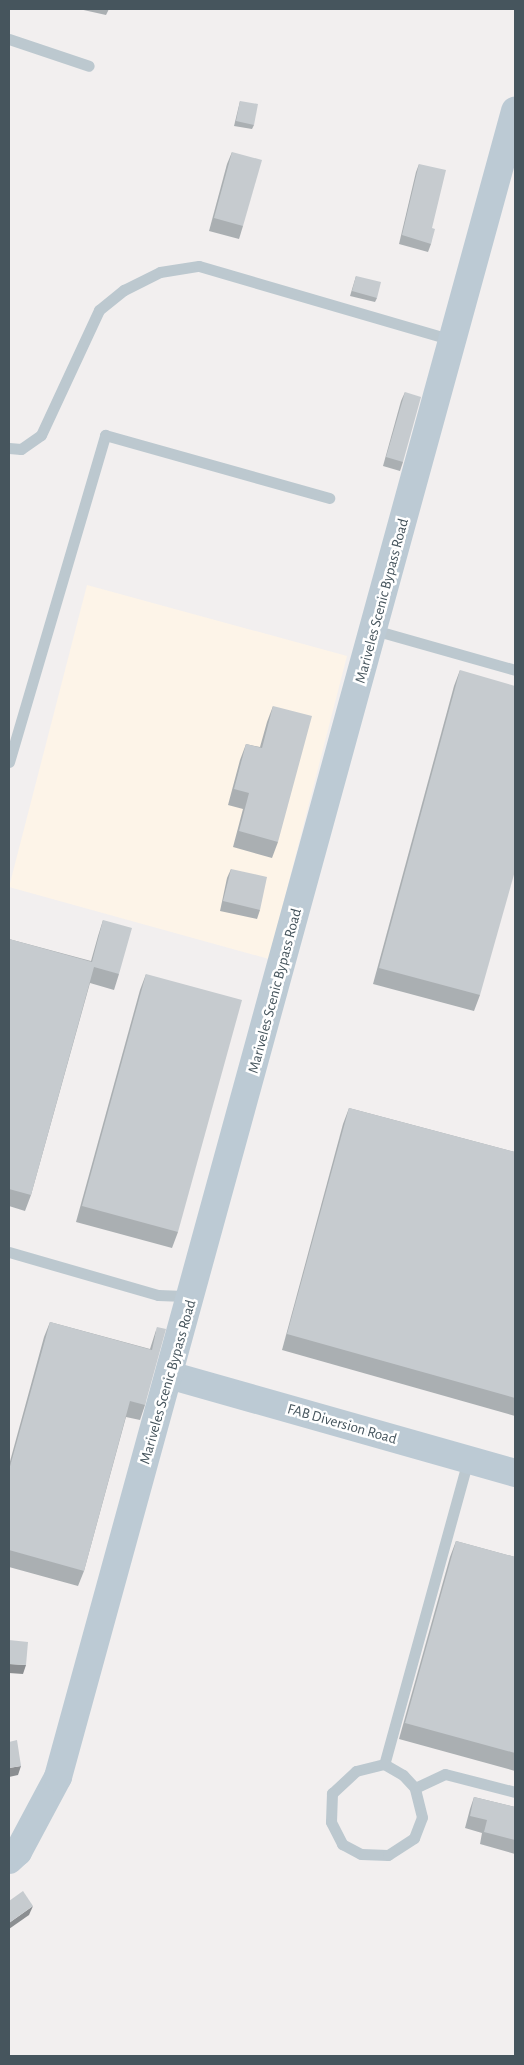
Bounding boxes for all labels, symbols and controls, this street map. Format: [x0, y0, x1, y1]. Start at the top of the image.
street label: Mariveles Scenic Bypass Road [351, 516, 413, 686]
street label: Mariveles Scenic Bypass Road [244, 906, 306, 1076]
street label: Mariveles Scenic Bypass Road [136, 1298, 200, 1466]
street label: FAB Diversion Road [285, 1400, 399, 1448]

